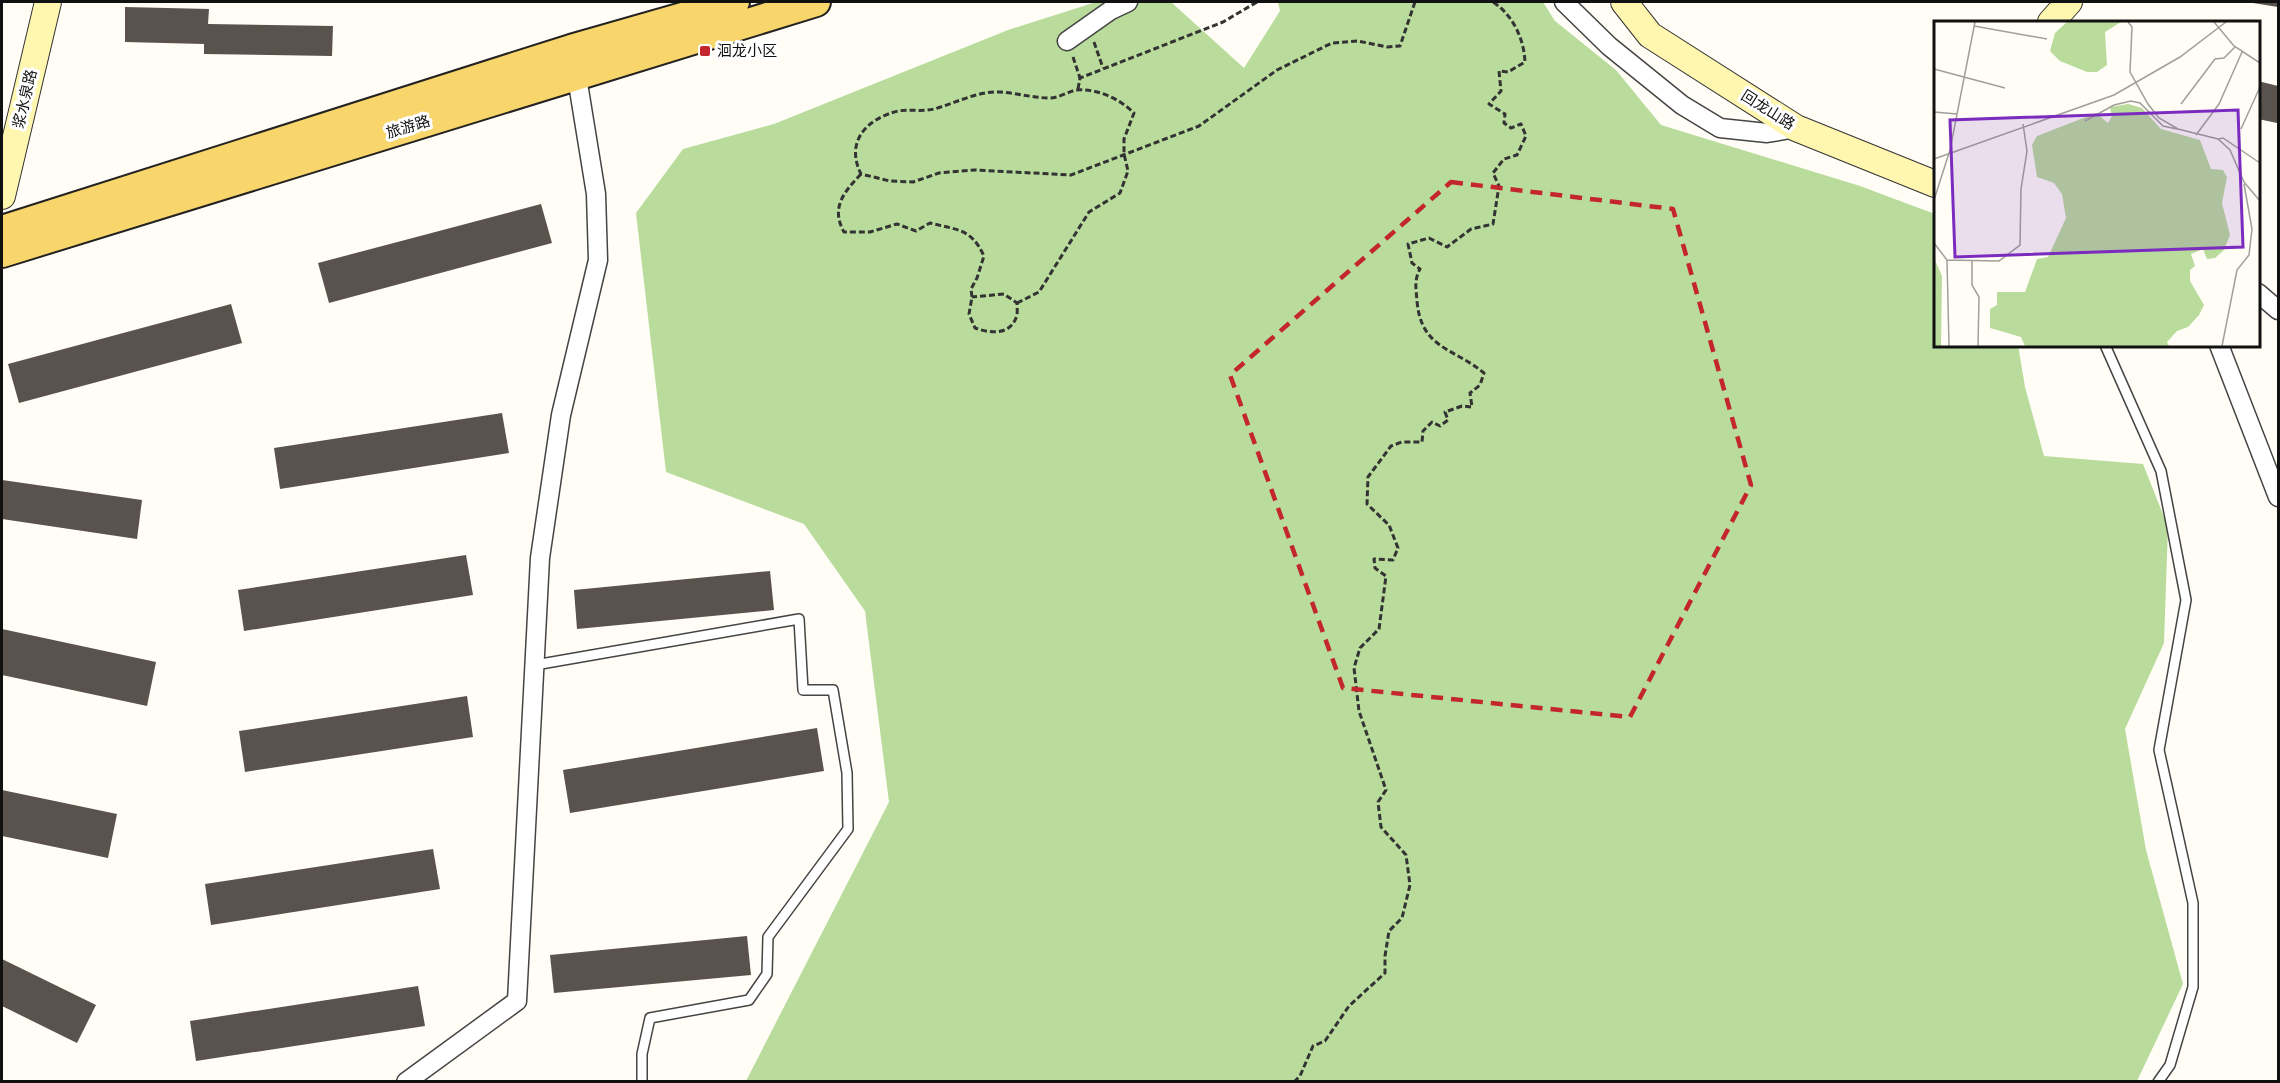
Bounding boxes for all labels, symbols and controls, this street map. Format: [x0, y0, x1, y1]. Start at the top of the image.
inset map [1934, 21, 2259, 346]
place label: 洄龙小区 [717, 42, 777, 60]
marker: 洄龙小区 [698, 44, 712, 58]
street label: 浆水泉路 [9, 68, 41, 130]
street label: 回龙山路 [1738, 86, 1798, 134]
street label: 旅游路 [384, 112, 432, 142]

